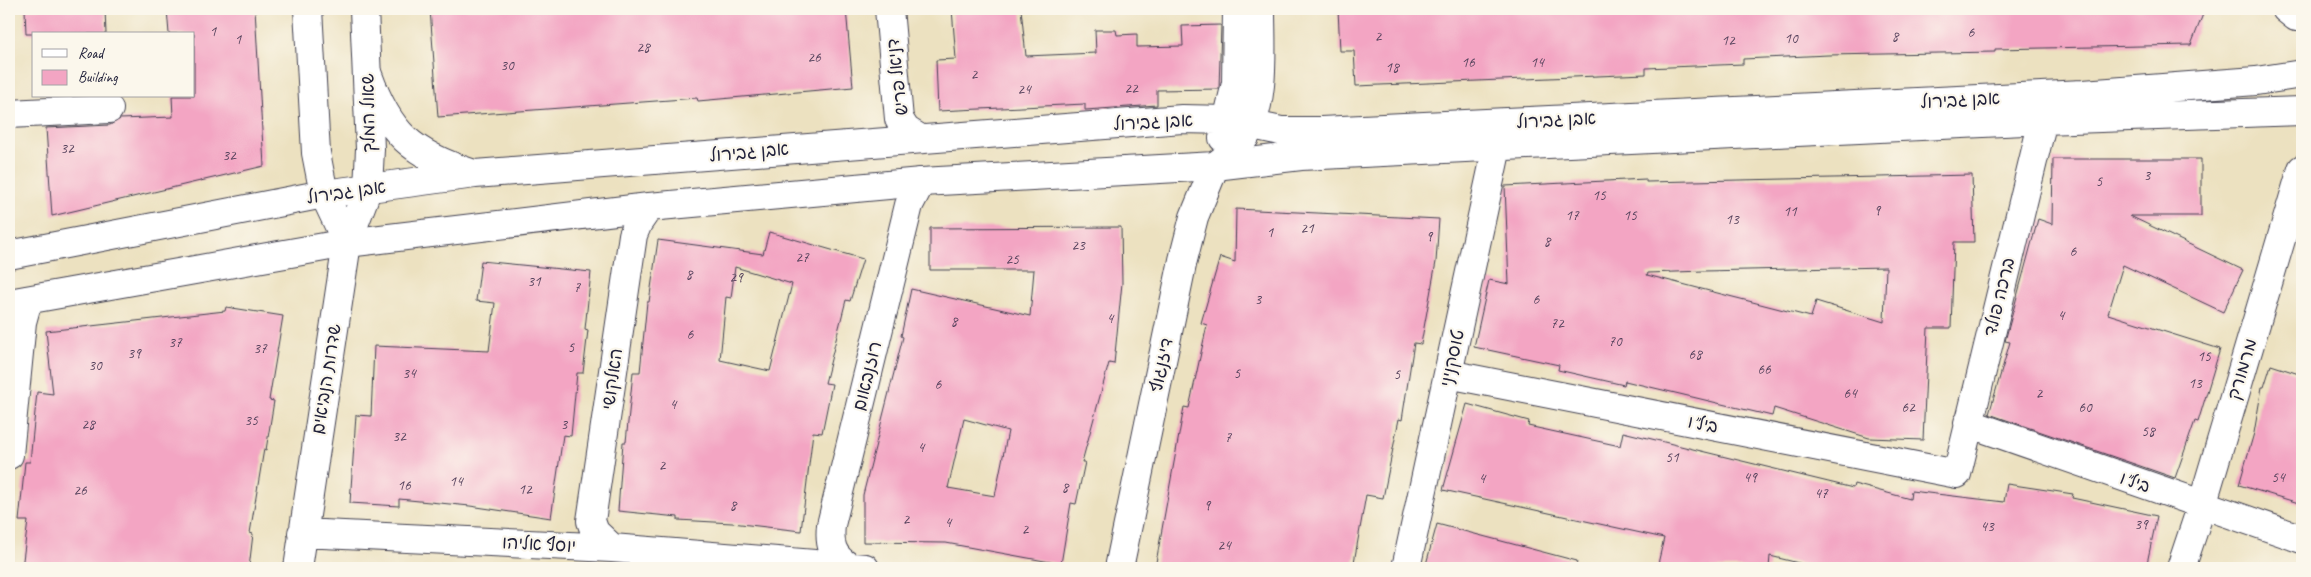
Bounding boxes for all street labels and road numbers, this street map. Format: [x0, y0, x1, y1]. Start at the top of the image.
street label: דניאל פריש [881, 37, 913, 117]
street label: שאול המלך [356, 73, 380, 153]
street label: אבן גבירול [1920, 87, 2000, 113]
street label: אבן גבירול [1516, 107, 1596, 133]
street label: אבן גבירול [1113, 109, 1193, 135]
street label: אבן גבירול [708, 138, 790, 166]
street label: אבן גבירול [305, 176, 387, 208]
street label: ברכה פולד [1979, 255, 2019, 339]
street label: שדרות הנביאים [306, 322, 346, 436]
street label: טוסקניני [1435, 327, 1469, 389]
street label: דיזנגוף [1145, 336, 1177, 394]
street label: מרמורק [2222, 336, 2262, 402]
street label: רוזנבאום [848, 339, 886, 413]
street label: האלקושי [597, 347, 627, 411]
street label: ביל"ו [1686, 410, 1720, 438]
street label: ביל"ו [2117, 467, 2153, 497]
street label: יוסף אליהו [501, 531, 577, 557]

